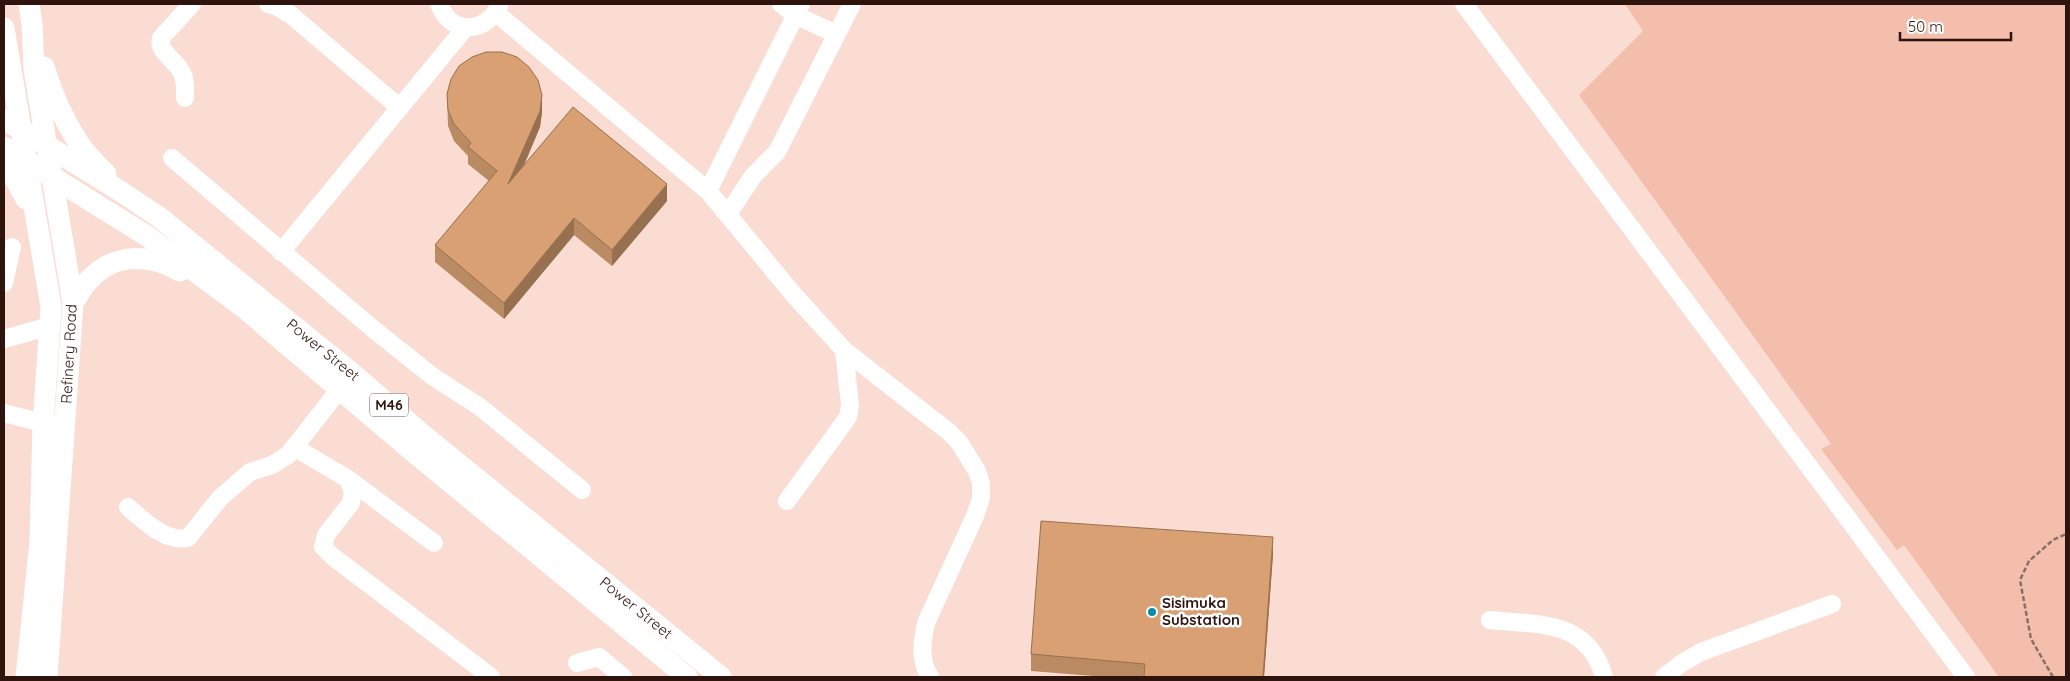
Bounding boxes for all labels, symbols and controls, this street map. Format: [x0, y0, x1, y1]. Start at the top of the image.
scale bar [1900, 10, 2011, 42]
text: 50 m [1908, 17, 1943, 36]
street label: Refinery Road [56, 304, 81, 404]
street label: Power Street [283, 314, 364, 385]
road number: M46 [370, 394, 408, 416]
street label: Power Street [596, 572, 677, 643]
place label: Sisimuka Substation [1162, 593, 1240, 629]
marker: Sisimuka Substation [1146, 606, 1158, 618]

